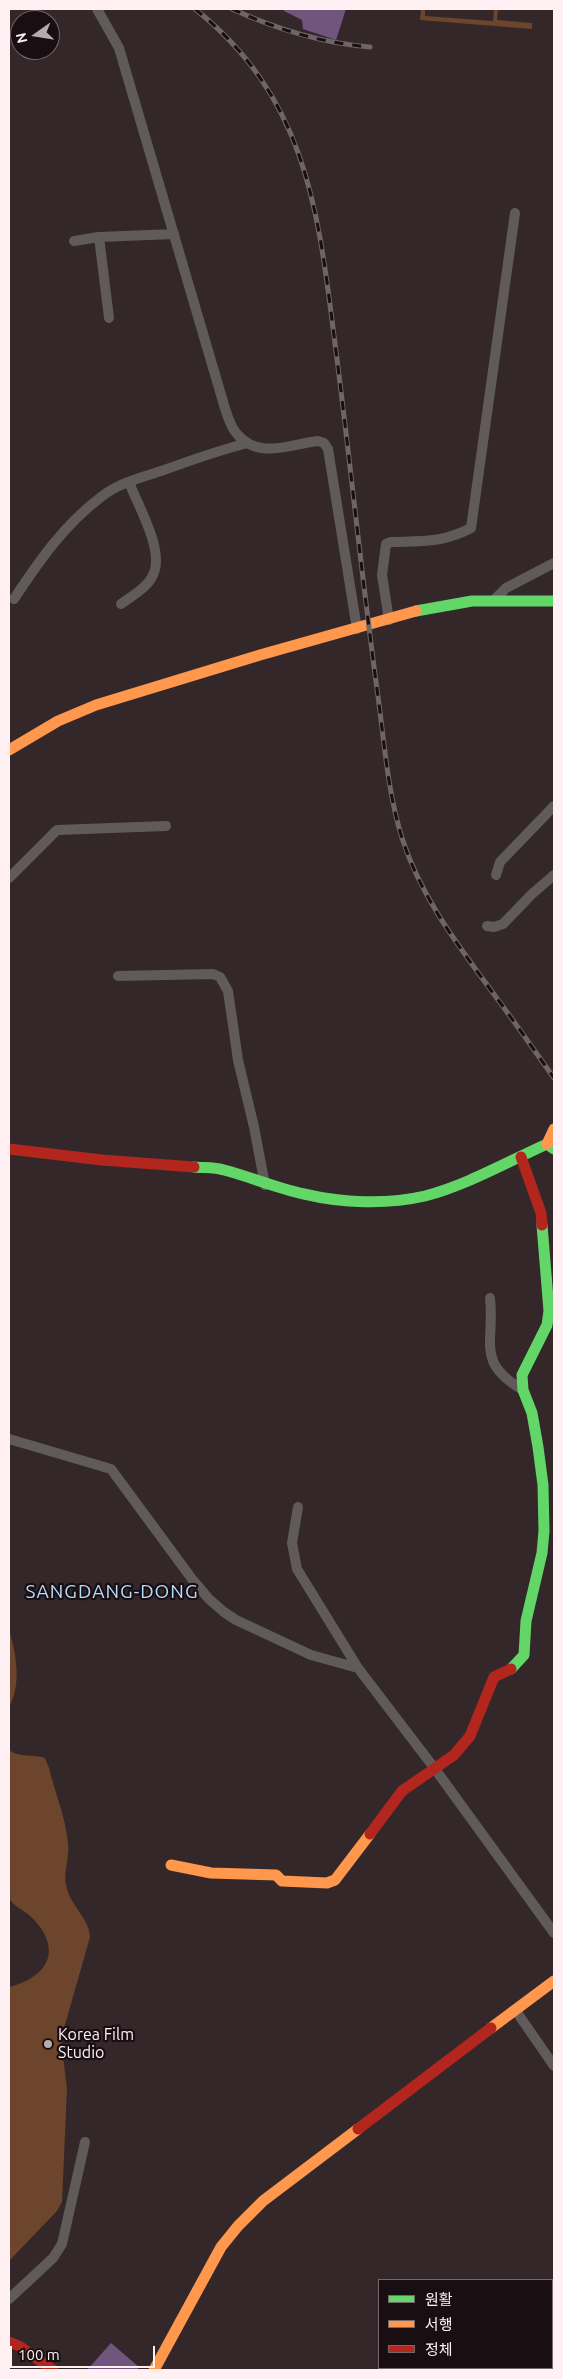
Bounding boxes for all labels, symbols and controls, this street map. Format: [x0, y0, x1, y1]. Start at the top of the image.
north arrow [10, 10, 60, 60]
text: N [12, 31, 30, 45]
district label: SANGDANG-DONG [24, 1581, 200, 1603]
place label: Korea Film Studio [58, 2025, 134, 2063]
marker: Korea Film Studio [42, 2038, 54, 2050]
legend [378, 2279, 553, 2369]
text: 원활 [425, 2291, 453, 2308]
text: 서행 [425, 2316, 453, 2333]
scale bar [12, 2336, 158, 2368]
text: 정체 [425, 2341, 453, 2358]
text: 100 m [18, 2346, 60, 2363]

